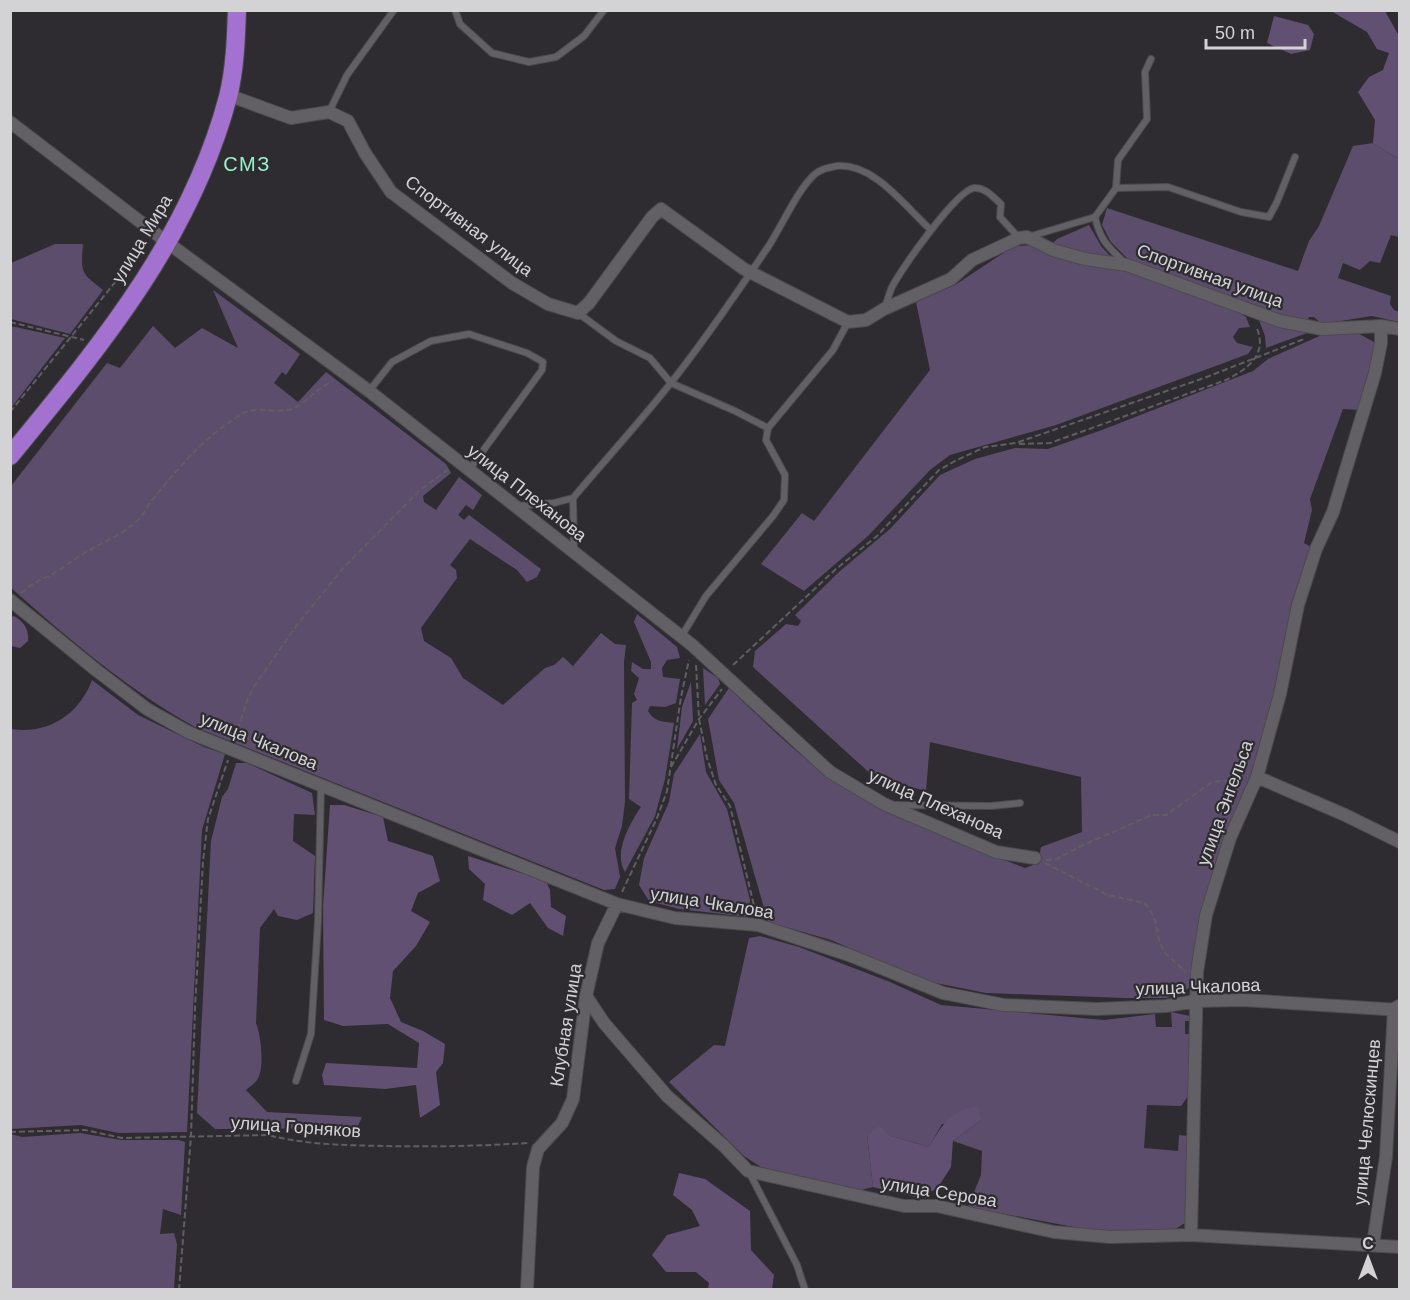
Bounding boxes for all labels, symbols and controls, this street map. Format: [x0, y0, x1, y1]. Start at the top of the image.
scale bar [1206, 12, 1305, 50]
text: 50 m [1215, 23, 1255, 43]
district label: СМЗ [223, 153, 271, 175]
street label: Спортивная улица [401, 172, 537, 281]
street label: улица Мира [108, 190, 177, 287]
street label: Спортивная улица [1134, 240, 1287, 312]
street label: улица Плеханова [463, 440, 591, 546]
street label: улица Чкалова [197, 708, 322, 774]
street label: улица Энгельса [1193, 737, 1257, 868]
street label: улица Плеханова [865, 765, 1008, 843]
street label: улица Чкалова [649, 883, 776, 923]
street label: Клубная улица [546, 961, 586, 1088]
street label: улица Чкалова [1135, 975, 1262, 999]
street label: улица Челюскинцев [1350, 1038, 1384, 1206]
street label: улица Горняков [230, 1112, 362, 1142]
street label: улица Серова [880, 1173, 999, 1211]
north arrow [1338, 1228, 1398, 1288]
text: С [1362, 1235, 1374, 1252]

